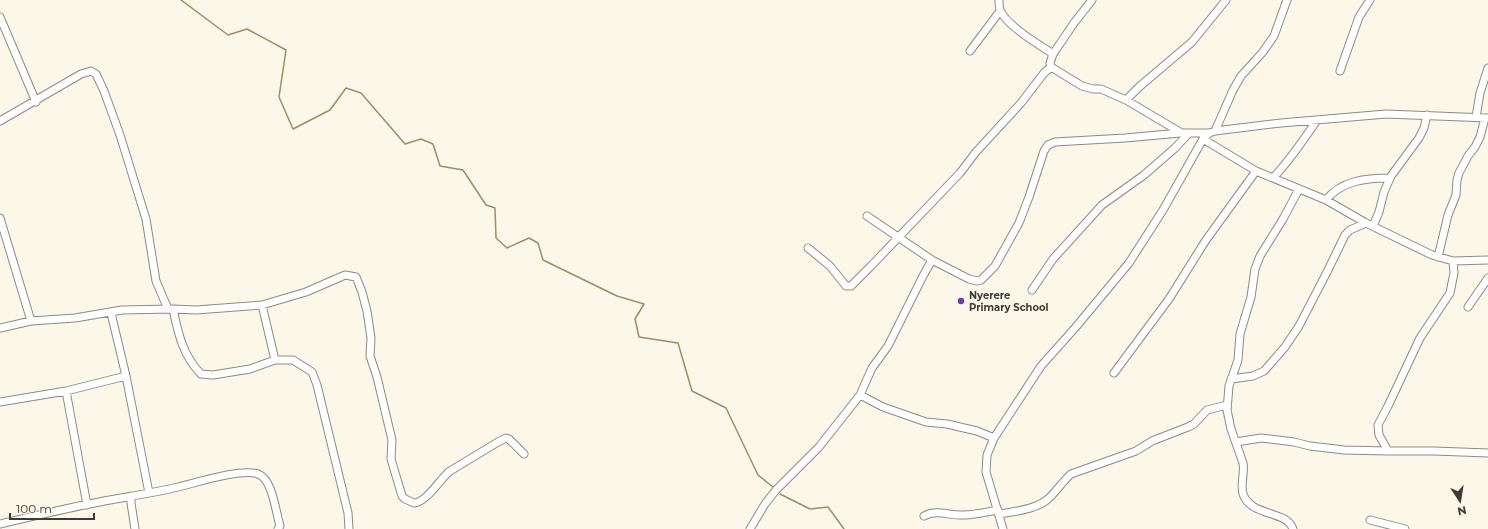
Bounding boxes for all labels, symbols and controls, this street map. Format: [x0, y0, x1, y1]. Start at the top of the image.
place label: Nyerere Primary School [969, 289, 1049, 314]
marker: Nyerere Primary School [956, 296, 966, 306]
north arrow [1440, 481, 1480, 521]
scale bar [10, 495, 94, 521]
text: 100 m [16, 501, 52, 516]
text: N [1456, 503, 1468, 519]

